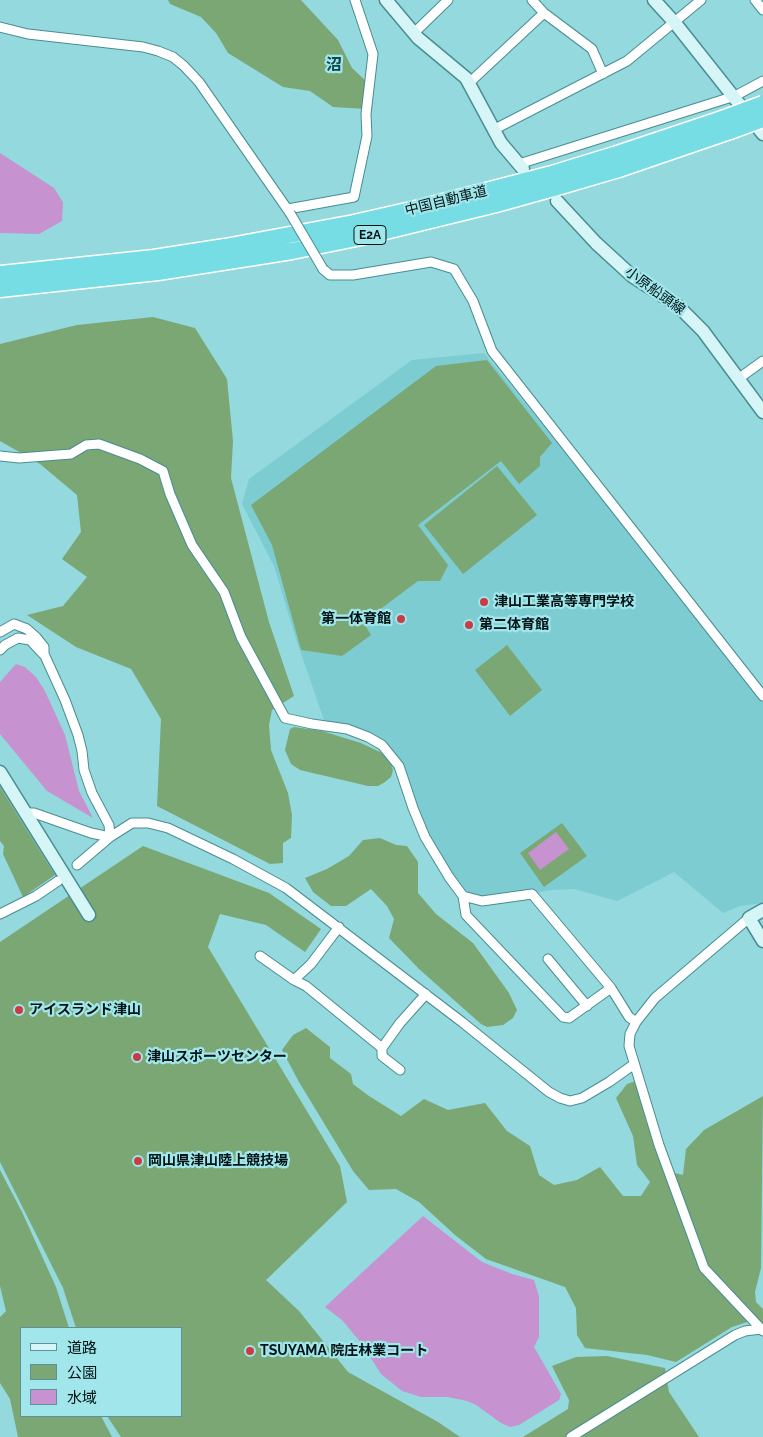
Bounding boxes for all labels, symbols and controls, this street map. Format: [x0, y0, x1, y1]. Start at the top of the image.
district label: 沼 [326, 55, 342, 75]
street label: 中国自動車道 [403, 183, 489, 219]
road number: E2A [354, 226, 386, 244]
street label: 小原船頭線 [622, 264, 688, 318]
place label: 津山工業高等専門学校 [494, 594, 634, 610]
marker: 津山工業高等専門学校 [478, 596, 490, 608]
place label: 第一体育館 [321, 611, 391, 627]
marker: 第一体育館 [395, 613, 407, 625]
place label: 第二体育館 [479, 617, 549, 633]
marker: 第二体育館 [463, 619, 475, 631]
place label: アイスランド津山 [29, 1002, 141, 1018]
marker: アイスランド津山 [13, 1004, 25, 1016]
place label: 津山スポーツセンター [147, 1049, 287, 1065]
marker: 津山スポーツセンター [131, 1051, 143, 1063]
place label: 岡山県津山陸上競技場 [148, 1153, 288, 1169]
marker: 岡山県津山陸上競技場 [132, 1155, 144, 1167]
legend [20, 1327, 182, 1417]
text: 道路 [67, 1339, 97, 1357]
place label: TSUYAMA 院庄林業コート [260, 1343, 428, 1359]
marker: TSUYAMA 院庄林業コート [244, 1345, 256, 1357]
text: 公園 [67, 1364, 97, 1382]
text: 水域 [67, 1389, 97, 1407]

